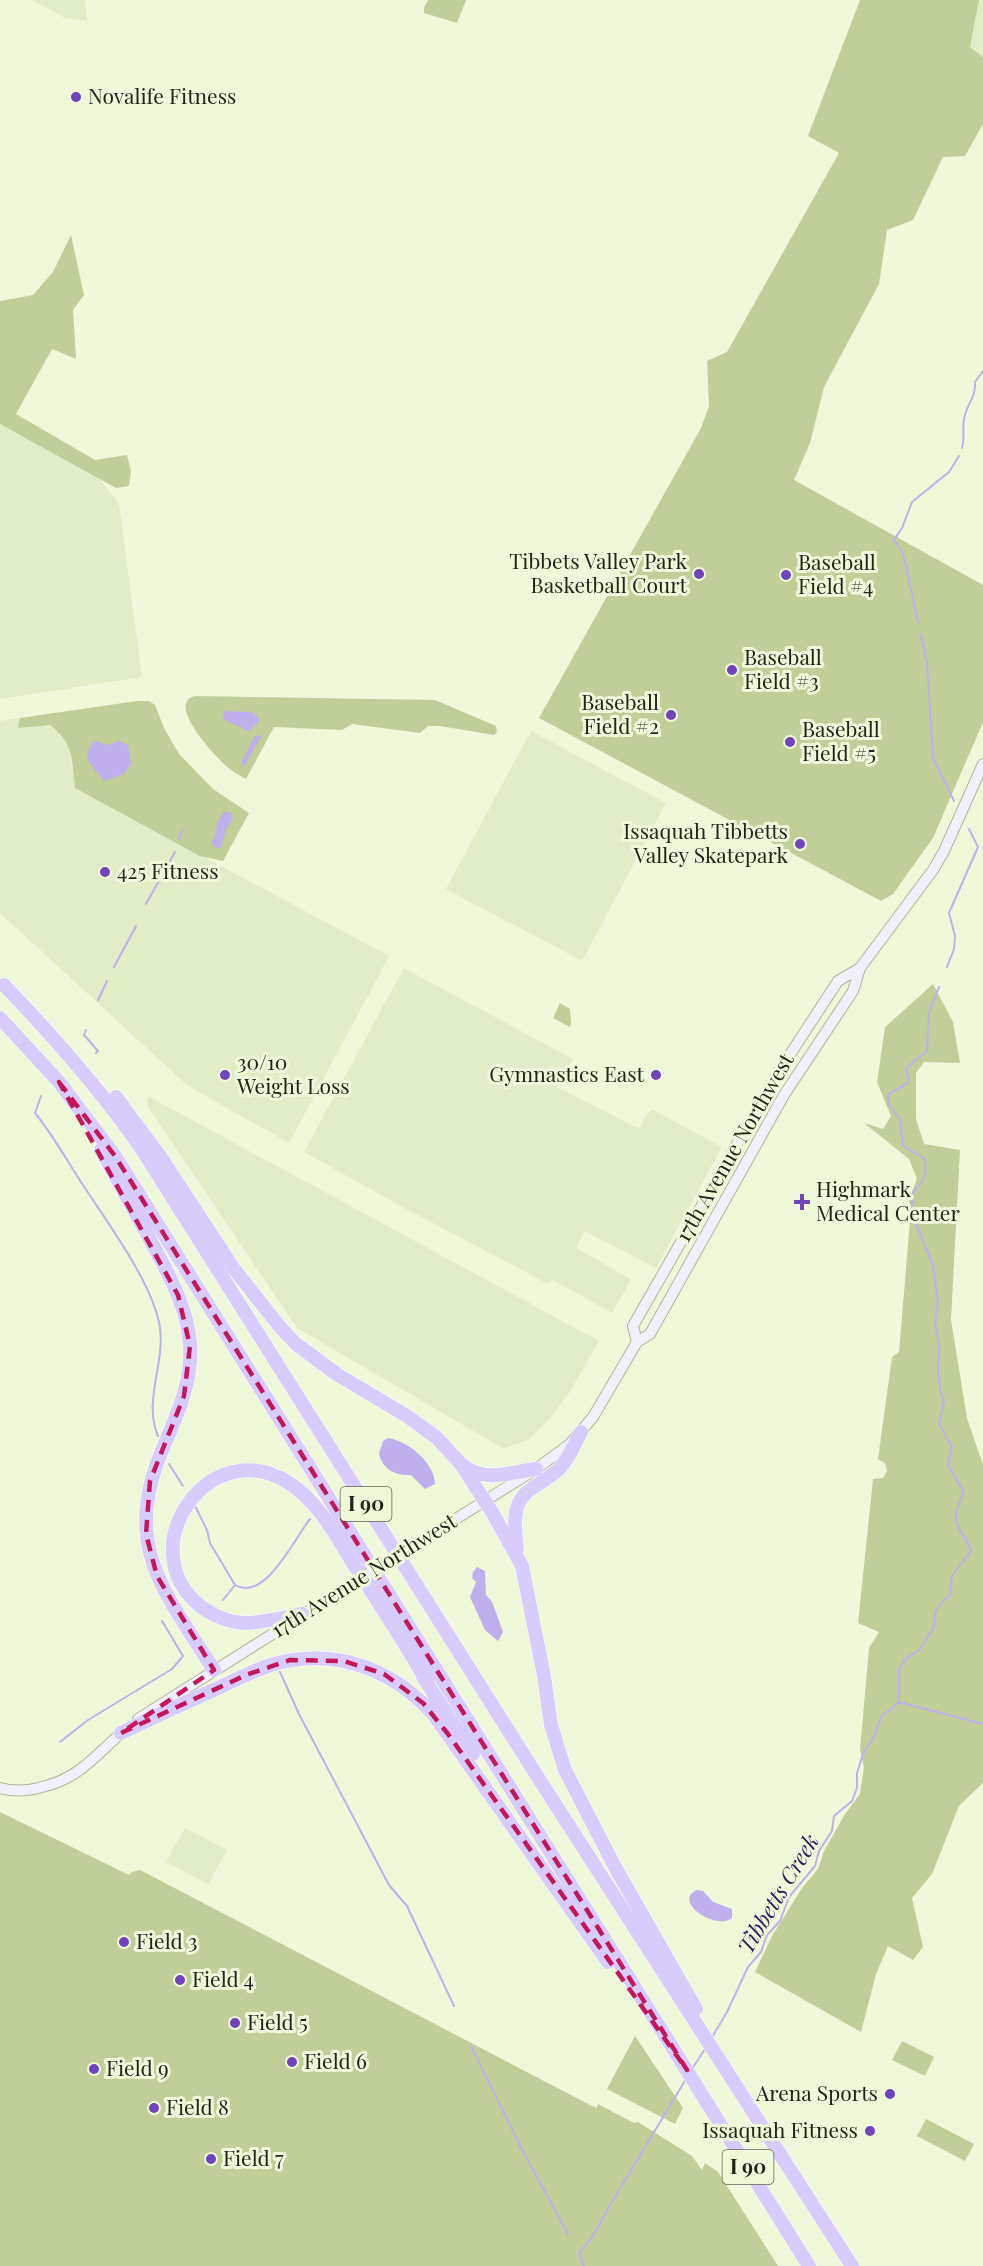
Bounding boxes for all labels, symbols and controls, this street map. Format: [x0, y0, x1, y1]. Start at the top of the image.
place label: Novalife Fitness [88, 81, 237, 109]
marker: Novalife Fitness [69, 90, 83, 104]
place label: Tibbets Valley Park Basketball Court [509, 546, 688, 598]
place label: Baseball Field #4 [798, 547, 876, 599]
marker: Tibbets Valley Park Basketball Court [692, 567, 706, 581]
marker: Baseball Field #4 [779, 568, 793, 582]
place label: Baseball Field #3 [744, 642, 822, 694]
marker: Baseball Field #3 [725, 663, 739, 677]
place label: Baseball Field #2 [581, 687, 659, 739]
marker: Baseball Field #2 [664, 708, 678, 722]
place label: Baseball Field #5 [802, 714, 880, 766]
marker: Baseball Field #5 [783, 735, 797, 749]
place label: Issaquah Tibbetts Valley Skatepark [623, 816, 788, 868]
marker: Issaquah Tibbetts Valley Skatepark [793, 837, 807, 851]
place label: 425 Fitness [117, 856, 219, 884]
marker: 425 Fitness [98, 865, 112, 879]
place label: 30/10 Weight Loss [236, 1047, 350, 1099]
street label: 17th Avenue Northwest [668, 1047, 799, 1246]
place label: Gymnastics East [489, 1059, 645, 1087]
marker: 30/10 Weight Loss [218, 1068, 232, 1082]
marker: Gymnastics East [649, 1068, 663, 1082]
place label: Highmark Medical Center [816, 1174, 960, 1226]
marker: Highmark Medical Center [793, 1193, 811, 1211]
road number: I 90 [340, 1487, 392, 1521]
street label: 17th Avenue Northwest [265, 1506, 461, 1643]
water label: Tibbetts Creek [730, 1828, 825, 1959]
place label: Field 3 [136, 1926, 197, 1954]
marker: Field 3 [117, 1935, 131, 1949]
place label: Field 4 [192, 1964, 254, 1992]
marker: Field 4 [173, 1973, 187, 1987]
place label: Field 5 [247, 2007, 308, 2035]
marker: Field 5 [228, 2016, 242, 2030]
place label: Field 6 [304, 2046, 367, 2074]
place label: Field 9 [106, 2053, 169, 2081]
marker: Field 6 [285, 2055, 299, 2069]
marker: Field 9 [87, 2062, 101, 2076]
place label: Arena Sports [755, 2078, 878, 2106]
marker: Arena Sports [883, 2087, 897, 2101]
place label: Field 8 [166, 2092, 229, 2120]
marker: Field 8 [147, 2101, 161, 2115]
place label: Issaquah Fitness [702, 2115, 858, 2143]
marker: Issaquah Fitness [863, 2124, 877, 2138]
place label: Field 7 [223, 2143, 284, 2171]
road number: I 90 [722, 2150, 774, 2184]
marker: Field 7 [204, 2152, 218, 2166]

